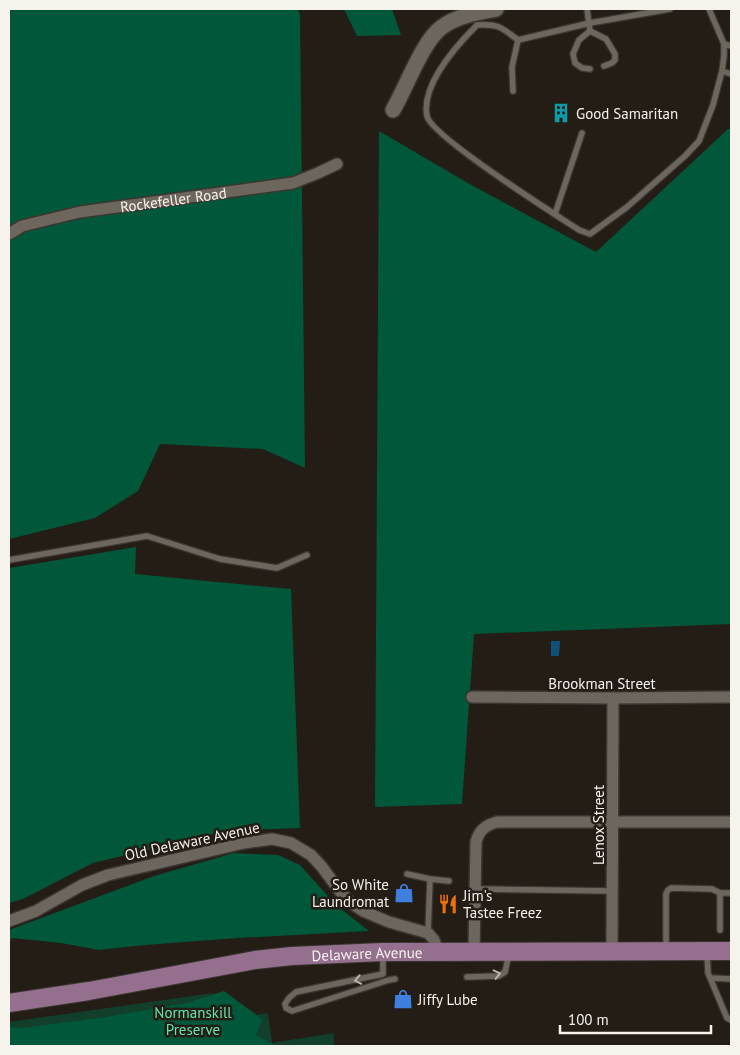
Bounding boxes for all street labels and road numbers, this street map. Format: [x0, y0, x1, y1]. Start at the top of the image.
street label: Rockefeller Road [119, 183, 228, 216]
street label: Brookman Street [548, 674, 656, 693]
street label: Lenox Street [589, 785, 608, 865]
street label: Old Delaware Avenue [123, 817, 261, 865]
street label: Delaware Avenue [311, 942, 422, 965]

